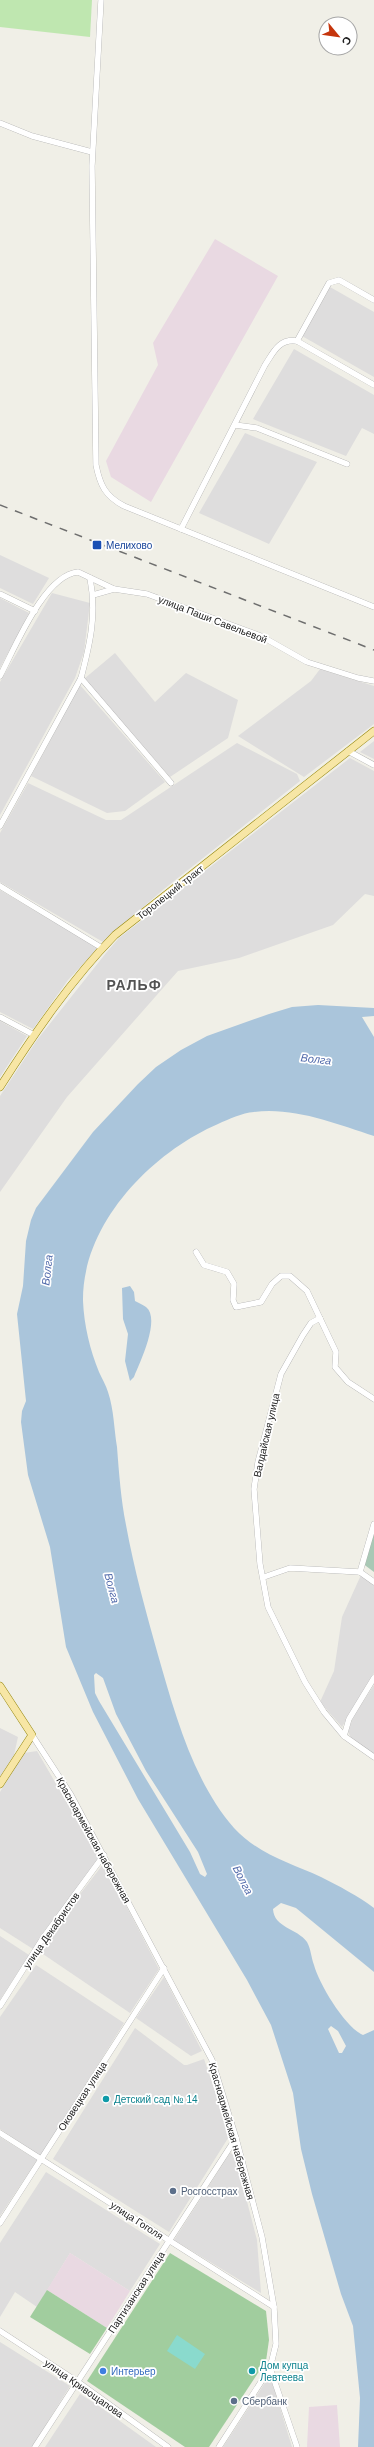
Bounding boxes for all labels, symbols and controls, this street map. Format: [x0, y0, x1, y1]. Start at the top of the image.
north arrow [318, 16, 358, 56]
text: С [340, 34, 354, 47]
marker: Мелихово [91, 539, 103, 551]
place label: Мелихово [106, 540, 153, 551]
street label: улица Паши Савельевой [157, 594, 269, 645]
street label: Торопецкий тракт [135, 863, 206, 922]
district label: РАЛЬФ [106, 977, 162, 993]
water label: Волга [300, 1051, 332, 1067]
water label: Волга [39, 1254, 55, 1286]
street label: Валдайская улица [251, 1392, 282, 1478]
water label: Волга [102, 1572, 122, 1604]
street label: Красноармейская набережная [54, 1775, 133, 1905]
water label: Волга [231, 1864, 255, 1896]
street label: улица Декабристов [21, 1890, 82, 1970]
street label: Оковецкая улица [56, 2059, 109, 2133]
street label: Красноармейская набережная [207, 2061, 256, 2201]
marker: Детский сад № 14 [101, 2094, 111, 2104]
place label: Детский сад № 14 [114, 2094, 198, 2105]
marker: Росгосстрах [168, 2186, 178, 2196]
place label: Росгосстрах [181, 2186, 237, 2197]
street label: улица Гоголя [108, 2199, 165, 2242]
street label: Партизанская улица [106, 2249, 167, 2335]
street label: улица Кривощапова [42, 2357, 126, 2420]
place label: Дом купца Левтеева [260, 2360, 309, 2383]
marker: Интерьер [98, 2366, 108, 2376]
place label: Интерьер [111, 2366, 156, 2377]
marker: Дом купца Левтеева [247, 2366, 257, 2376]
marker: Сбербанк [229, 2396, 239, 2406]
place label: Сбербанк [242, 2396, 288, 2407]

